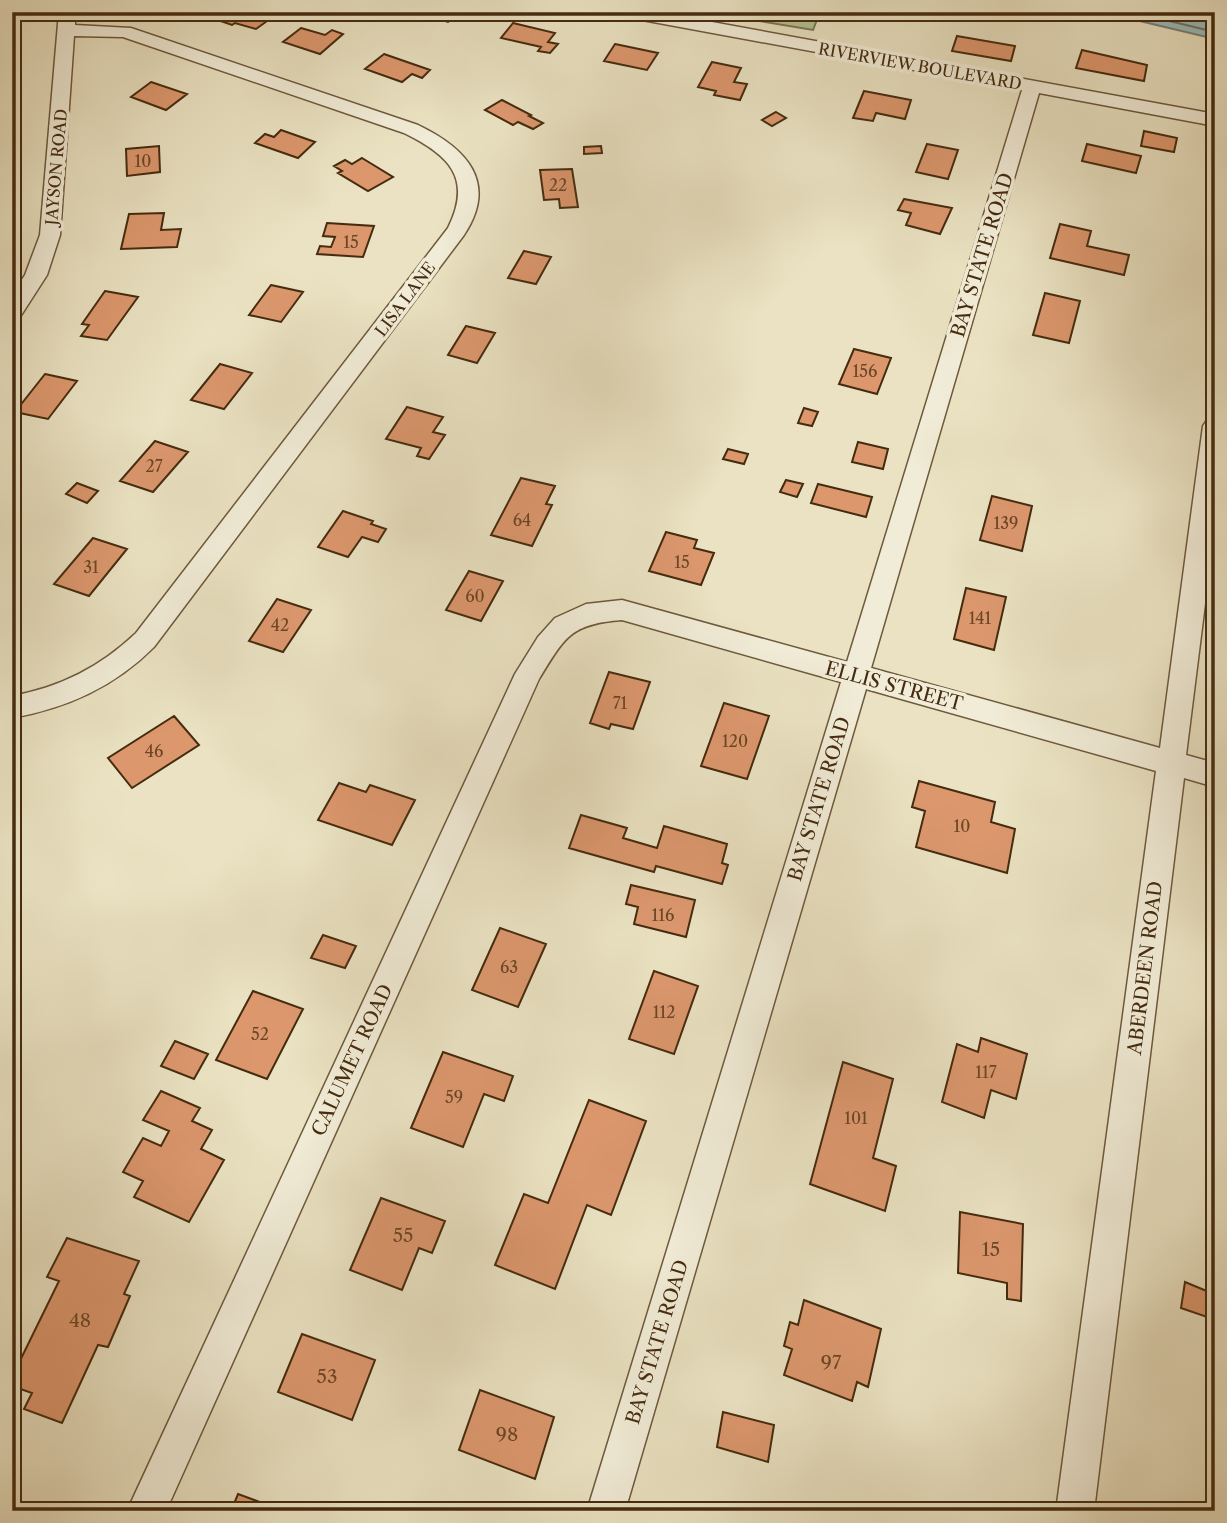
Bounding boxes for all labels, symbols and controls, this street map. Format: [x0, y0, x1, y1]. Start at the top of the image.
street label: RIVERVIEW BOULEVARD [817, 38, 1023, 94]
street label: JAYSON ROAD [41, 108, 71, 229]
house number: 10 [135, 151, 151, 171]
street label: BAY STATE ROAD [946, 170, 1018, 340]
house number: 22 [549, 175, 567, 195]
house number: 15 [343, 232, 359, 252]
street label: LISA LANE [371, 258, 439, 340]
house number: 156 [853, 361, 877, 381]
house number: 27 [145, 456, 163, 476]
house number: 64 [513, 510, 531, 530]
house number: 139 [994, 513, 1018, 533]
house number: 15 [674, 552, 690, 572]
house number: 31 [83, 557, 99, 577]
house number: 60 [465, 586, 485, 606]
house number: 141 [969, 608, 992, 628]
house number: 42 [271, 615, 289, 635]
street label: ELLIS STREET [823, 657, 966, 716]
house number: 71 [613, 693, 628, 713]
street label: BAY STATE ROAD [783, 714, 855, 884]
house number: 120 [722, 731, 748, 751]
house number: 46 [145, 741, 163, 761]
house number: 10 [954, 816, 970, 836]
street label: ABERDEEN ROAD [1123, 880, 1167, 1057]
house number: 116 [652, 905, 674, 925]
house number: 63 [500, 957, 518, 977]
street label: CALUMET ROAD [307, 980, 397, 1140]
house number: 112 [653, 1002, 675, 1022]
house number: 52 [251, 1024, 269, 1044]
house number: 117 [975, 1062, 997, 1082]
house number: 59 [445, 1087, 463, 1107]
house number: 101 [844, 1108, 868, 1128]
house number: 55 [393, 1224, 413, 1247]
house number: 15 [982, 1238, 1000, 1261]
street label: BAY STATE ROAD [621, 1257, 693, 1427]
house number: 48 [69, 1309, 91, 1332]
house number: 97 [821, 1351, 842, 1374]
house number: 53 [317, 1365, 337, 1388]
house number: 98 [496, 1423, 518, 1446]

